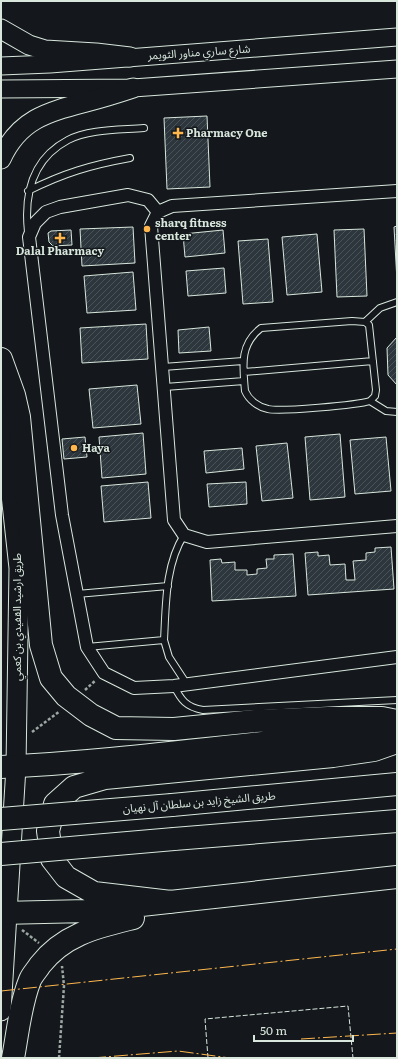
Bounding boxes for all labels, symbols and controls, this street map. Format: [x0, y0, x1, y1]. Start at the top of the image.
street label: شارع ساري مناور الثويمر [146, 39, 251, 65]
place label: Pharmacy One [186, 124, 268, 140]
marker: Pharmacy One [173, 128, 183, 138]
place label: sharq fitness center [155, 214, 227, 243]
marker: sharq fitness center [142, 224, 152, 234]
marker: Dalal Pharmacy [55, 233, 65, 243]
place label: Dalal Pharmacy [16, 242, 104, 258]
place label: Haya [82, 439, 111, 455]
marker: Haya [69, 443, 79, 453]
street label: طريق ارشيد القفيدي بن كعمي [8, 553, 27, 681]
street label: طريق الشيخ زايد بن سلطان آل نهيان [122, 786, 276, 817]
scale bar [254, 1017, 353, 1043]
text: 50 m [260, 1021, 287, 1039]

